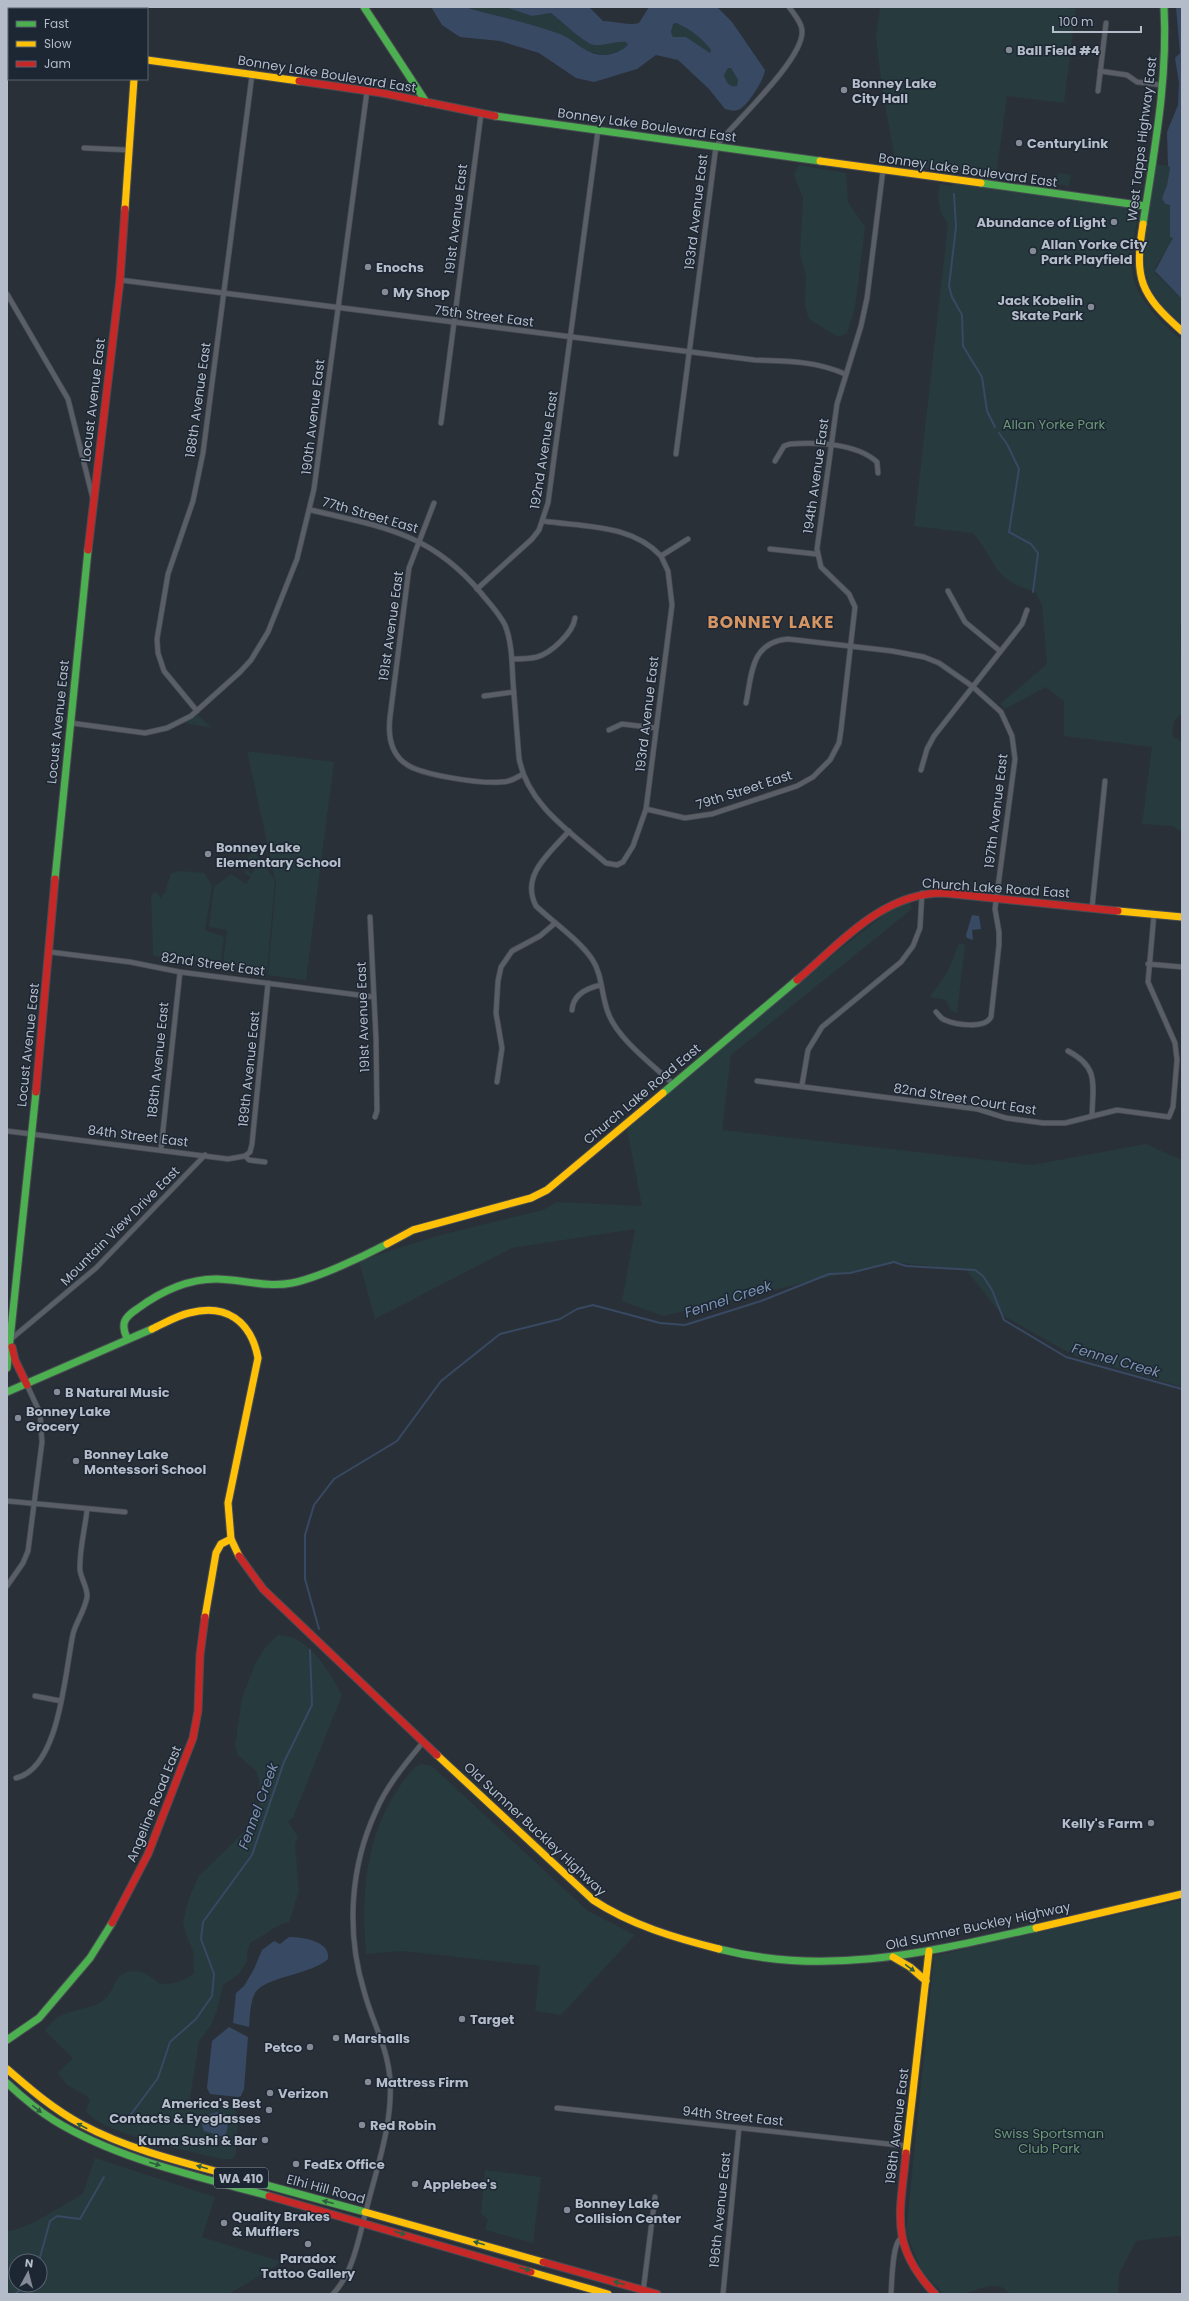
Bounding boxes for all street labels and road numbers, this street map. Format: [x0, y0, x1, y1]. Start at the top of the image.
street label: Bonney Lake Boulevard East [236, 51, 418, 98]
street label: West Tapps Highway East [1122, 55, 1162, 222]
street label: Bonney Lake Boulevard East [556, 103, 738, 147]
street label: Bonney Lake Boulevard East [877, 148, 1059, 192]
street label: 193rd Avenue East [679, 153, 713, 271]
street label: 191st Avenue East [440, 163, 472, 275]
street label: 75th Street East [433, 300, 535, 332]
street label: Locust Avenue East [76, 337, 110, 463]
street label: 188th Avenue East [180, 341, 216, 459]
street label: 190th Avenue East [296, 358, 330, 476]
street label: 192nd Avenue East [525, 389, 563, 511]
street label: 194th Avenue East [798, 417, 834, 535]
street label: 77th Street East [320, 492, 421, 538]
street label: 191st Avenue East [374, 570, 408, 682]
street label: 193rd Avenue East [630, 655, 664, 773]
street label: Locust Avenue East [42, 659, 74, 785]
street label: 197th Avenue East [980, 752, 1012, 869]
street label: 79th Street East [693, 765, 795, 815]
street label: Church Lake Road East [921, 873, 1071, 903]
street label: 82nd Street East [160, 947, 266, 981]
street label: 191st Avenue East [352, 961, 374, 1073]
street label: Locust Avenue East [12, 982, 44, 1108]
street label: 188th Avenue East [142, 1001, 174, 1119]
street label: 189th Avenue East [233, 1010, 265, 1128]
street label: Church Lake Road East [579, 1039, 705, 1149]
street label: 82nd Street Court East [892, 1078, 1038, 1120]
street label: 84th Street East [87, 1120, 190, 1152]
street label: Mountain View Drive East [56, 1162, 184, 1290]
street label: Angeline Road East [122, 1743, 186, 1865]
street label: Old Sumner Buckley Highway [460, 1758, 611, 1901]
street label: Old Sumner Buckley Highway [884, 1897, 1073, 1955]
street label: 198th Avenue East [880, 2067, 914, 2185]
street label: 94th Street East [682, 2101, 785, 2131]
street label: 196th Avenue East [704, 2151, 736, 2269]
road number: WA 410 [214, 2168, 268, 2188]
street label: Elhi Hill Road [285, 2169, 367, 2209]

